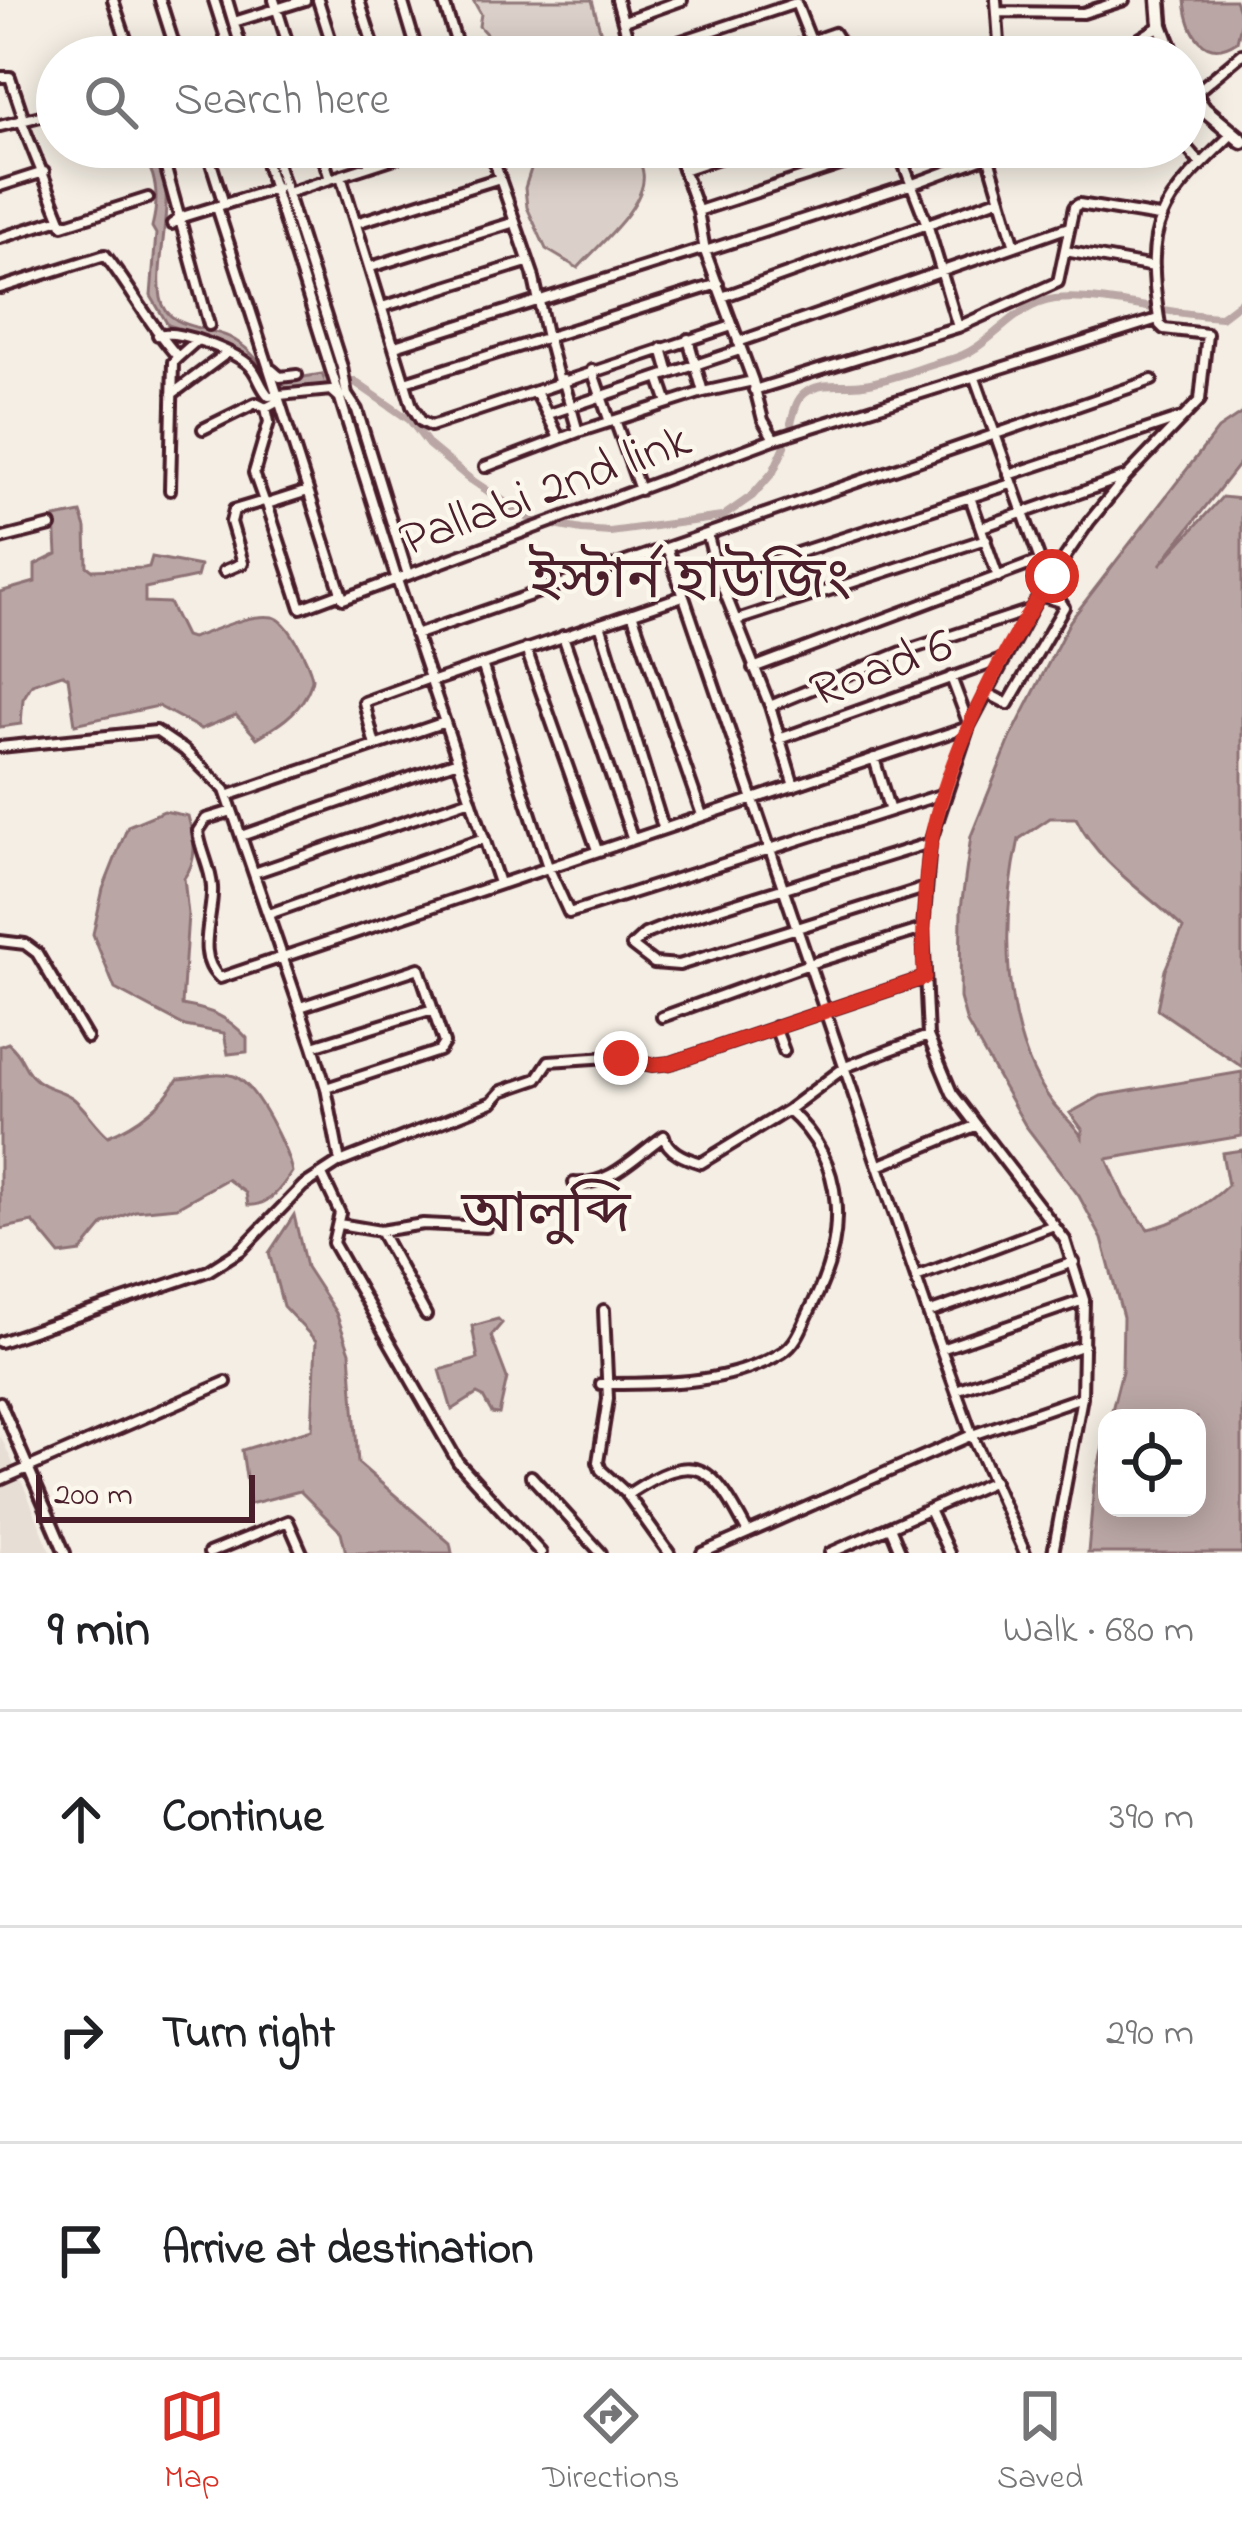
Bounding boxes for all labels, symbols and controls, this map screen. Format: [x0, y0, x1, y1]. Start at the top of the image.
search box [36, 36, 1206, 168]
icon: search [78, 69, 144, 135]
text: Search here [174, 69, 390, 135]
street label: Pallabi 2nd link [390, 405, 702, 580]
district label: ইস্টার্ন হাউজিং [528, 542, 851, 625]
route start [1025, 549, 1079, 603]
street label: Road 6 [800, 610, 963, 730]
route end [594, 1031, 648, 1085]
district label: আলুব্দি [460, 1176, 632, 1259]
map controls [1098, 1409, 1206, 1517]
button: locate [1098, 1409, 1206, 1517]
scale bar [36, 1469, 255, 1522]
text: 200 m [54, 1472, 133, 1520]
text: 9 min [48, 1594, 150, 1669]
text: Walk · 680 m [1003, 1603, 1194, 1660]
icon: ahead [48, 1786, 114, 1852]
text: Continue [162, 1786, 323, 1852]
text: 390 m [1109, 1790, 1194, 1847]
icon: right [48, 2002, 114, 2068]
text: Turn right [162, 2002, 335, 2068]
text: 290 m [1106, 2006, 1194, 2063]
icon: arrive [48, 2218, 114, 2284]
text: Arrive at destination [162, 2218, 533, 2284]
tab: Map [159, 2383, 225, 2503]
tab: Directions [542, 2383, 680, 2503]
tab: Saved [997, 2383, 1083, 2503]

